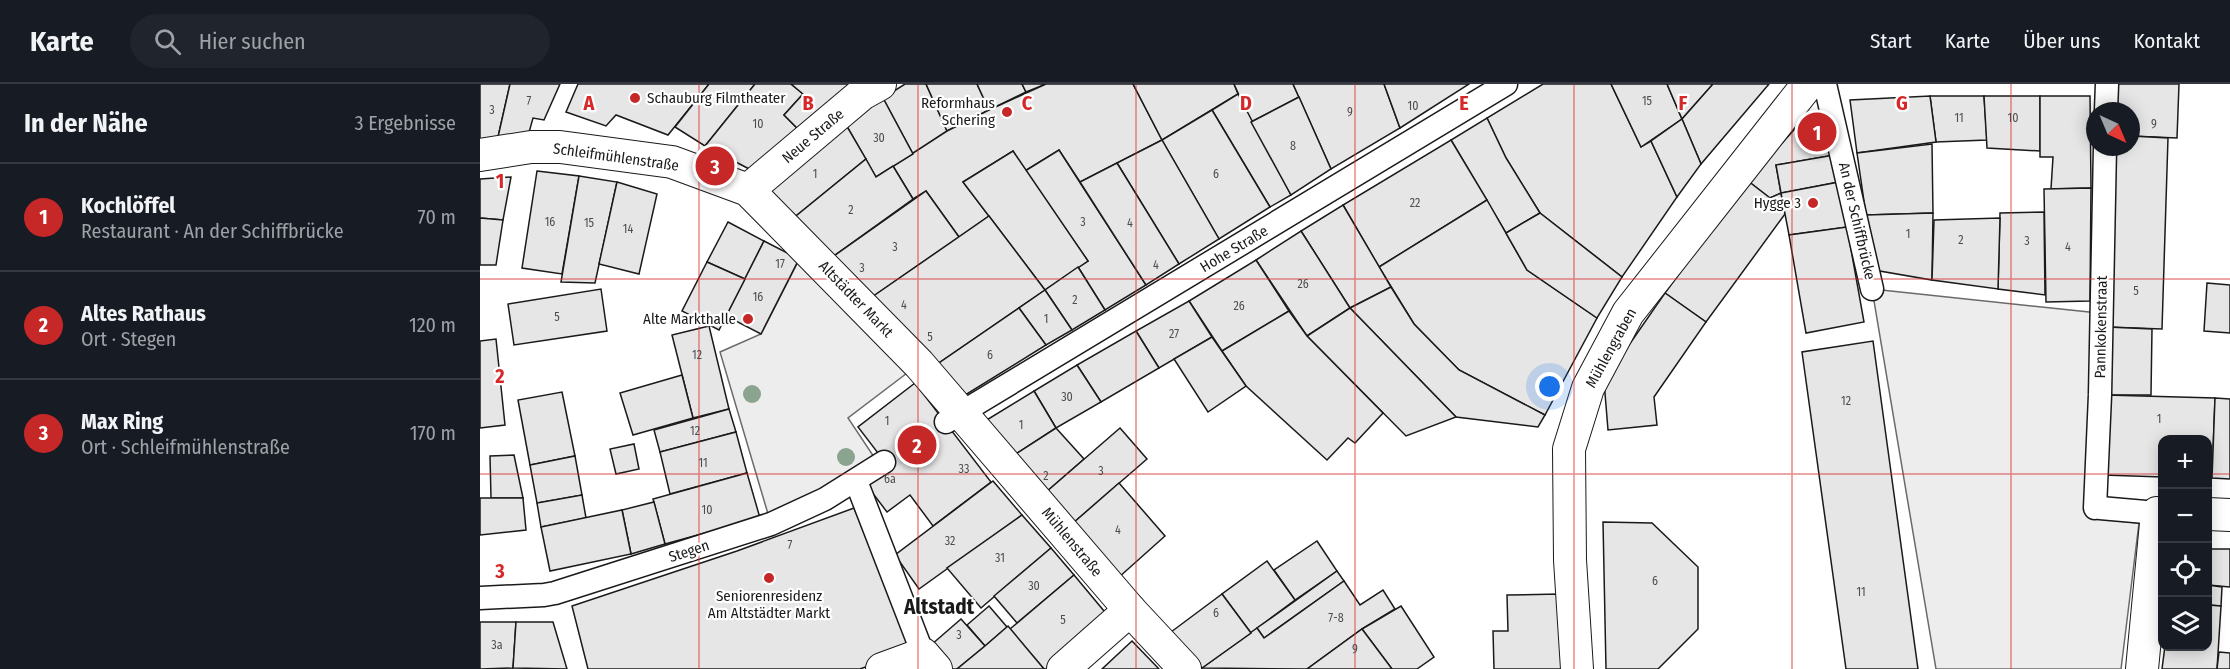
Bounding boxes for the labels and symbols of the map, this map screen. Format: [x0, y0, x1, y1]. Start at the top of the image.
place label: Schauburg Filmtheater [647, 89, 786, 107]
text: A [583, 91, 596, 115]
marker: Schauburg Filmtheater [628, 91, 642, 105]
text: B [802, 91, 814, 115]
text: C [1022, 91, 1033, 115]
text: D [1240, 91, 1252, 115]
text: E [1459, 91, 1469, 115]
text: F [1679, 91, 1688, 115]
text: G [1896, 91, 1908, 115]
house number: 7 [527, 94, 532, 108]
place label: Reformhaus Schering [921, 94, 995, 129]
house number: 15 [1642, 94, 1653, 108]
house number: 10 [1408, 99, 1418, 113]
north arrow [2086, 102, 2140, 156]
house number: 3 [489, 103, 495, 117]
street label: Neue Straße [778, 105, 848, 167]
marker: Reformhaus Schering [1000, 105, 1014, 119]
house number: 9 [1347, 105, 1353, 119]
pin: 1 [1798, 110, 1836, 154]
house number: 11 [1954, 111, 1964, 125]
house number: 10 [2008, 111, 2018, 125]
house number: 10 [753, 117, 763, 131]
house number: 9 [2151, 117, 2157, 131]
house number: 30 [873, 131, 885, 145]
street label: Schleifmühlenstraße [552, 139, 680, 175]
house number: 8 [1290, 139, 1296, 153]
pin: 3 [696, 144, 734, 188]
street label: An der Schiffbrücke [1835, 161, 1879, 281]
house number: 1 [813, 167, 817, 181]
house number: 6 [1213, 167, 1219, 181]
text: 1 [496, 169, 504, 193]
place label: Hygge 3 [1754, 194, 1801, 212]
house number: 22 [1410, 196, 1420, 210]
marker: Hygge 3 [1806, 196, 1820, 210]
house number: 2 [848, 203, 854, 217]
house number: 16 [545, 215, 555, 229]
house number: 3 [1080, 215, 1086, 229]
house number: 15 [584, 216, 595, 230]
house number: 4 [1127, 216, 1133, 230]
house number: 14 [623, 222, 633, 236]
street label: Hohe Straße [1197, 222, 1271, 276]
house number: 1 [1906, 227, 1910, 241]
house number: 2 [1958, 233, 1964, 247]
house number: 3 [2024, 234, 2030, 248]
house number: 3 [892, 240, 898, 254]
house number: 4 [2065, 240, 2071, 254]
house number: 17 [775, 257, 785, 271]
street label: Altstädter Markt [815, 257, 897, 341]
house number: 4 [1153, 258, 1159, 272]
house number: 3 [859, 261, 865, 275]
street label: Pannkokenstraat [2091, 275, 2111, 379]
house number: 26 [1297, 277, 1309, 291]
house number: 5 [2133, 284, 2139, 298]
house number: 16 [753, 290, 763, 304]
house number: 2 [1072, 293, 1078, 307]
house number: 4 [901, 298, 907, 312]
house number: 26 [1233, 299, 1245, 313]
street label: Mühlengraben [1582, 305, 1640, 391]
house number: 5 [554, 310, 560, 324]
place label: Alte Markthalle [643, 310, 736, 328]
marker: Alte Markthalle [741, 312, 755, 326]
house number: 1 [1044, 312, 1048, 326]
house number: 27 [1169, 327, 1179, 341]
house number: 5 [927, 330, 933, 344]
house number: 12 [692, 348, 702, 362]
house number: 6 [987, 348, 993, 362]
text: 2 [494, 364, 505, 388]
your location [1535, 372, 1564, 401]
house number: 30 [1061, 390, 1073, 404]
house number: 12 [1841, 394, 1851, 408]
house number: 1 [2157, 412, 2161, 426]
house number: 1 [885, 414, 889, 428]
house number: 1 [1019, 418, 1023, 432]
pin: 2 [898, 422, 936, 468]
house number: 12 [690, 424, 700, 438]
house number: 11 [698, 456, 708, 470]
house number: 33 [959, 462, 969, 476]
house number: 3 [1098, 464, 1104, 478]
house number: 2 [1043, 469, 1049, 483]
house number: 6a [884, 472, 896, 486]
house number: 10 [702, 503, 712, 517]
street label: Mühlenstraße [1038, 504, 1106, 580]
house number: 4 [1115, 523, 1121, 537]
house number: 32 [945, 534, 955, 548]
street label: Stegen [666, 536, 712, 566]
house number: 7 [788, 538, 793, 552]
house number: 31 [995, 551, 1005, 565]
text: 3 [494, 559, 505, 583]
marker: Seniorenresidenz Am Altstädter Markt [762, 571, 776, 585]
house number: 6 [1652, 574, 1658, 588]
house number: 30 [1028, 579, 1040, 593]
house number: 11 [1856, 585, 1866, 599]
place label: Seniorenresidenz Am Altstädter Markt [708, 587, 830, 622]
district label: Altstadt [903, 594, 975, 620]
house number: 6 [1213, 606, 1219, 620]
house number: 7-8 [1328, 611, 1344, 625]
house number: 5 [1060, 613, 1066, 627]
house number: 3 [956, 628, 962, 642]
house number: 3a [491, 638, 503, 652]
house number: 9 [1352, 642, 1358, 656]

